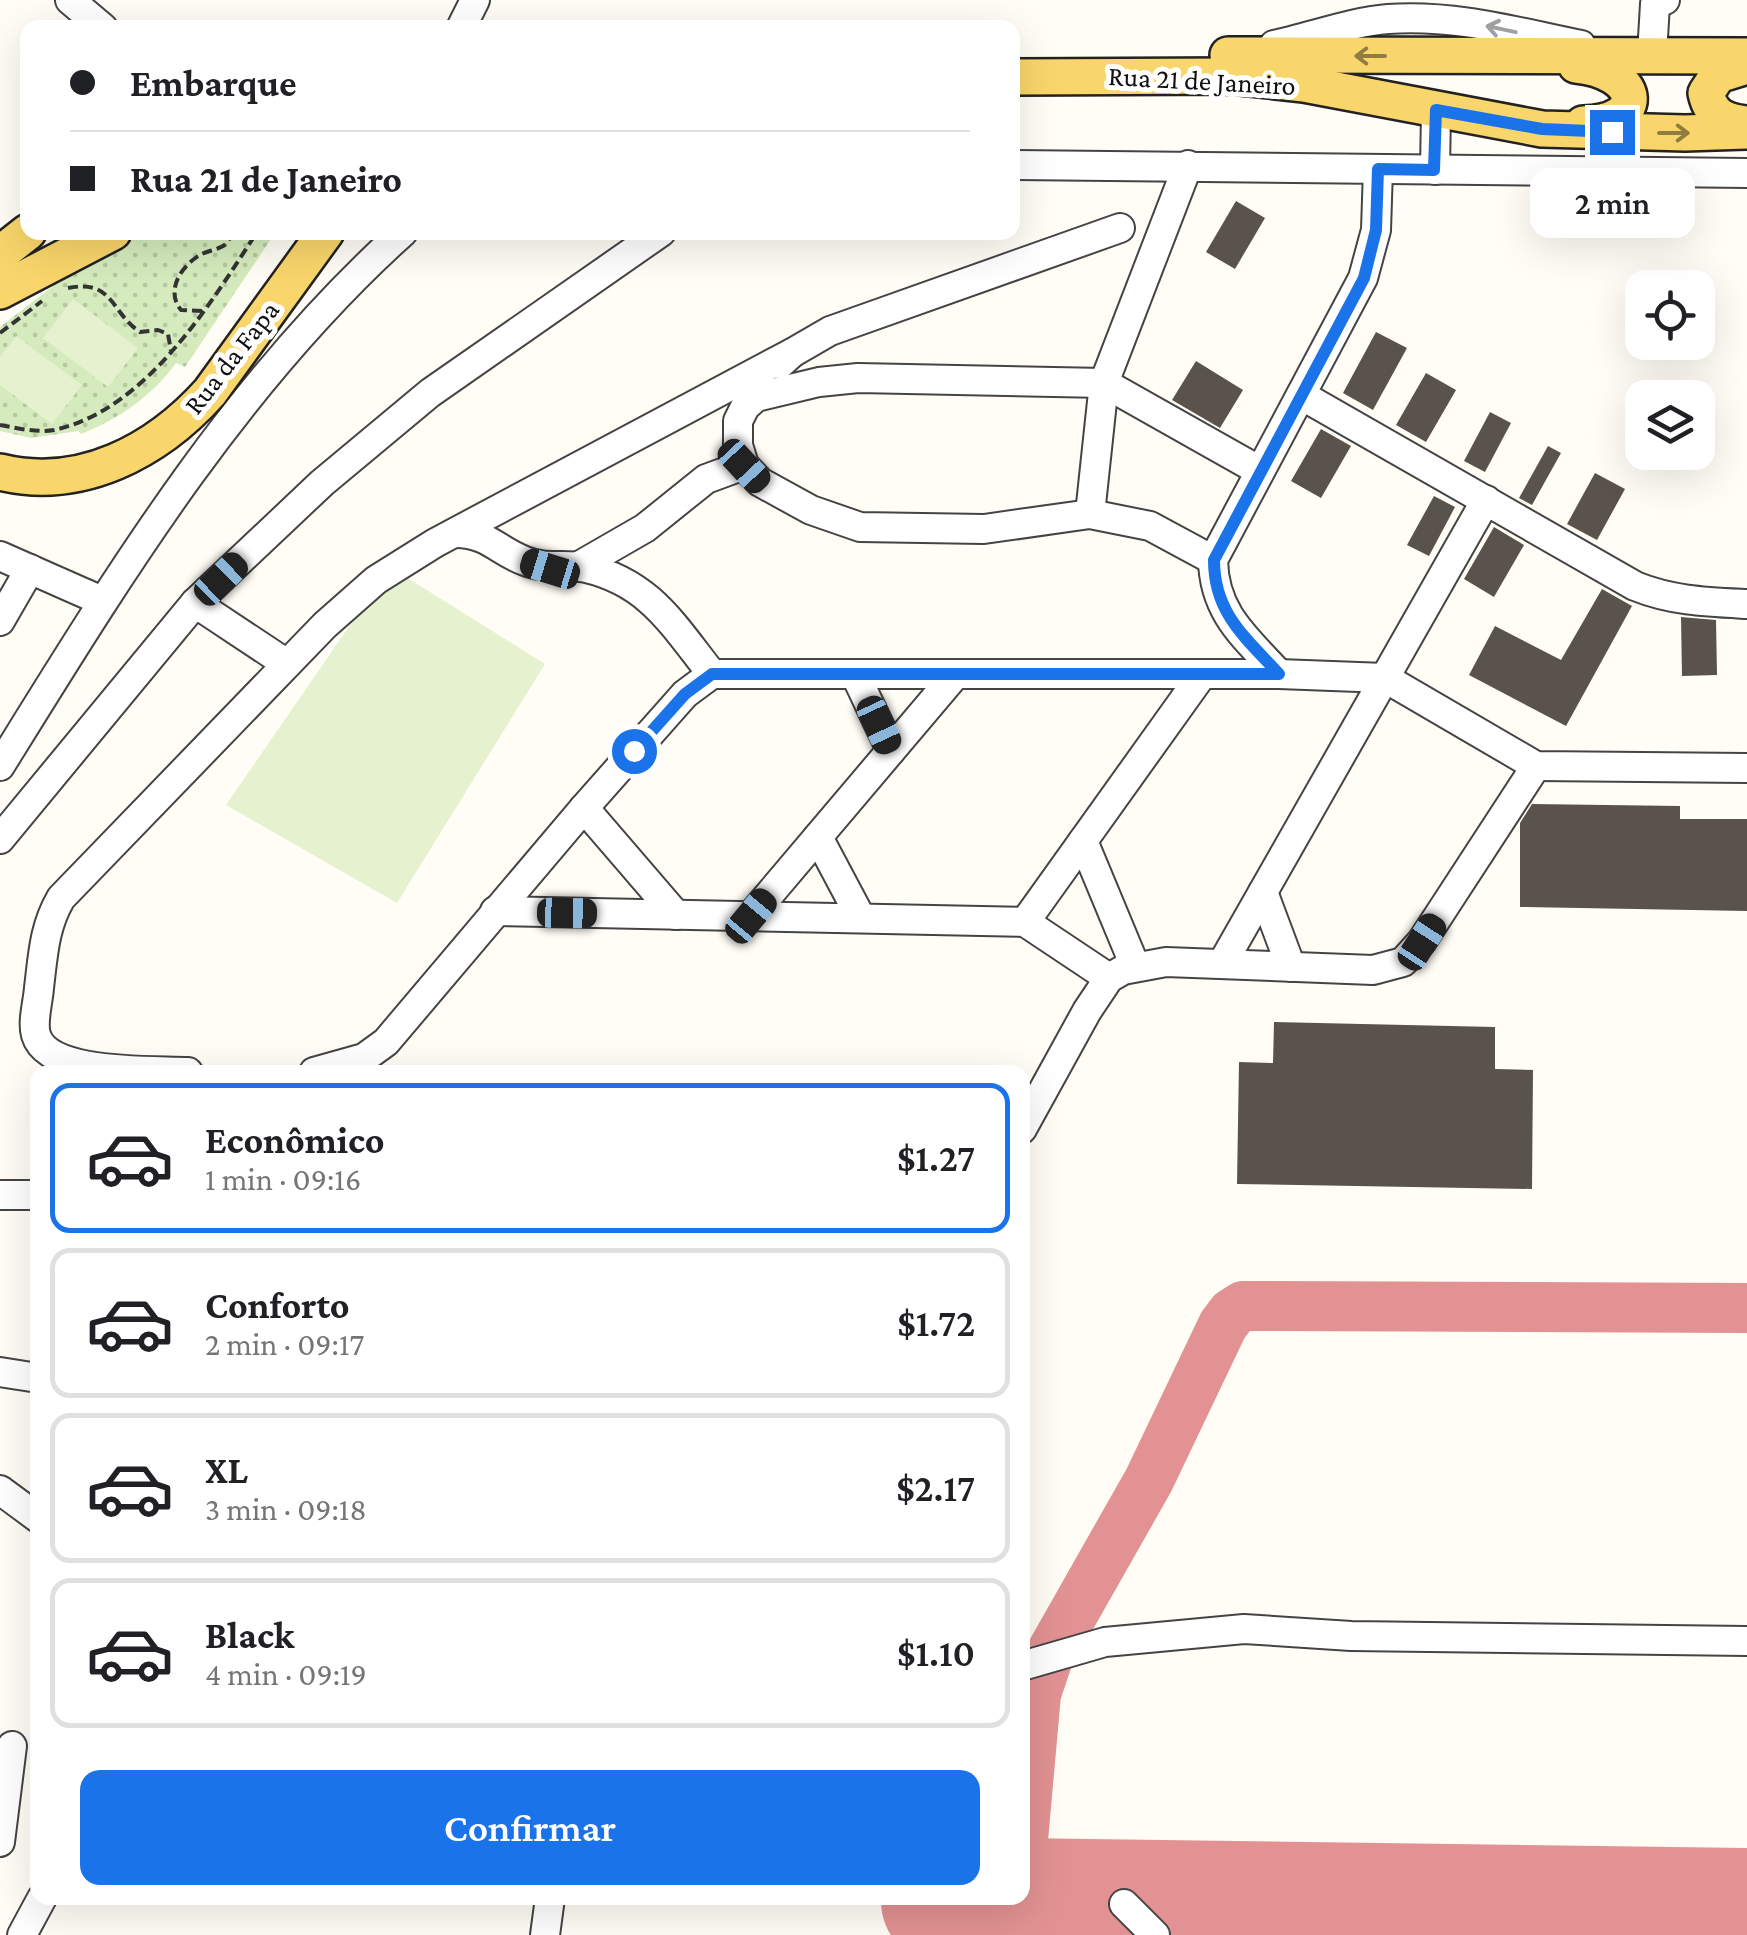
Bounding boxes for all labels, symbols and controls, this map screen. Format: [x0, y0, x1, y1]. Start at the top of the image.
one-way arrow [1486, 18, 1518, 37]
one-way arrow [1355, 47, 1387, 66]
street label: Rua 21 de Janeiro [1108, 60, 1296, 101]
text: Embarque [130, 62, 297, 104]
route end [1590, 110, 1635, 155]
one-way arrow [1658, 124, 1690, 142]
text: Rua 21 de Janeiro [130, 158, 402, 200]
callout: 2 min [1530, 167, 1694, 237]
text: 2 min [1575, 185, 1650, 221]
map controls [1625, 270, 1715, 470]
button: locate [1625, 270, 1715, 360]
street label: Rua da Fapa [178, 295, 285, 420]
button: layers [1625, 380, 1715, 470]
car [713, 434, 775, 498]
car [517, 546, 583, 592]
car [189, 547, 253, 611]
car [853, 691, 905, 759]
route start [612, 729, 657, 774]
car [720, 883, 782, 949]
car [537, 897, 597, 929]
car [1393, 909, 1451, 975]
icon: car [85, 1113, 175, 1203]
text: Econômico [205, 1119, 385, 1161]
text: $1.27 [897, 1137, 975, 1179]
text: 1 min · 09:16 [205, 1161, 361, 1197]
icon: car [85, 1278, 175, 1368]
text: Conforto [205, 1284, 350, 1326]
text: $1.72 [897, 1302, 975, 1344]
text: 2 min · 09:17 [205, 1326, 364, 1362]
icon: car [85, 1443, 175, 1533]
text: XL [205, 1449, 248, 1491]
text: $2.17 [896, 1467, 975, 1509]
text: 3 min · 09:18 [205, 1491, 367, 1527]
icon: car [85, 1608, 175, 1698]
text: Black [205, 1614, 294, 1656]
text: $1.10 [897, 1632, 975, 1674]
text: 4 min · 09:19 [205, 1656, 367, 1692]
button: Confirmar [80, 1770, 980, 1885]

